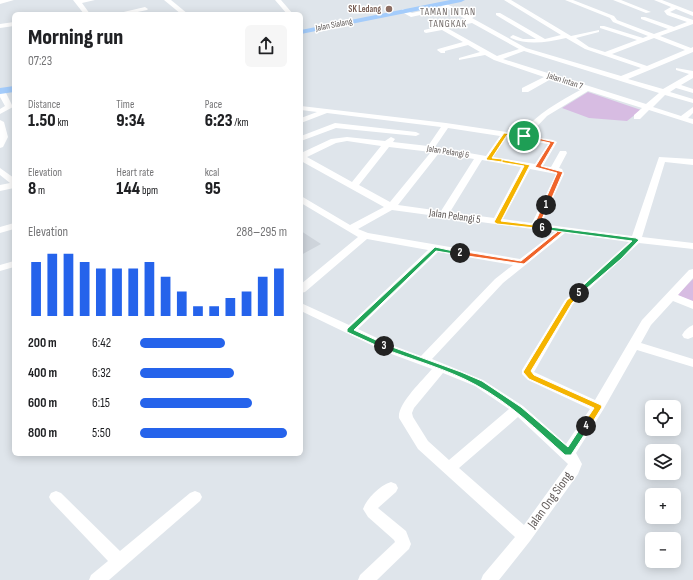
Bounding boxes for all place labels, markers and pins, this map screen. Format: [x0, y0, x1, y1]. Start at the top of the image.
place label: SK Ledang [348, 4, 381, 15]
marker: SK Ledang [384, 4, 394, 14]
pin [507, 119, 541, 153]
pin: 1 [536, 195, 556, 215]
pin: 6 [532, 218, 552, 238]
pin: 2 [450, 243, 470, 263]
pin: 5 [569, 283, 589, 303]
pin: 3 [374, 336, 394, 356]
pin: 4 [576, 416, 596, 436]

